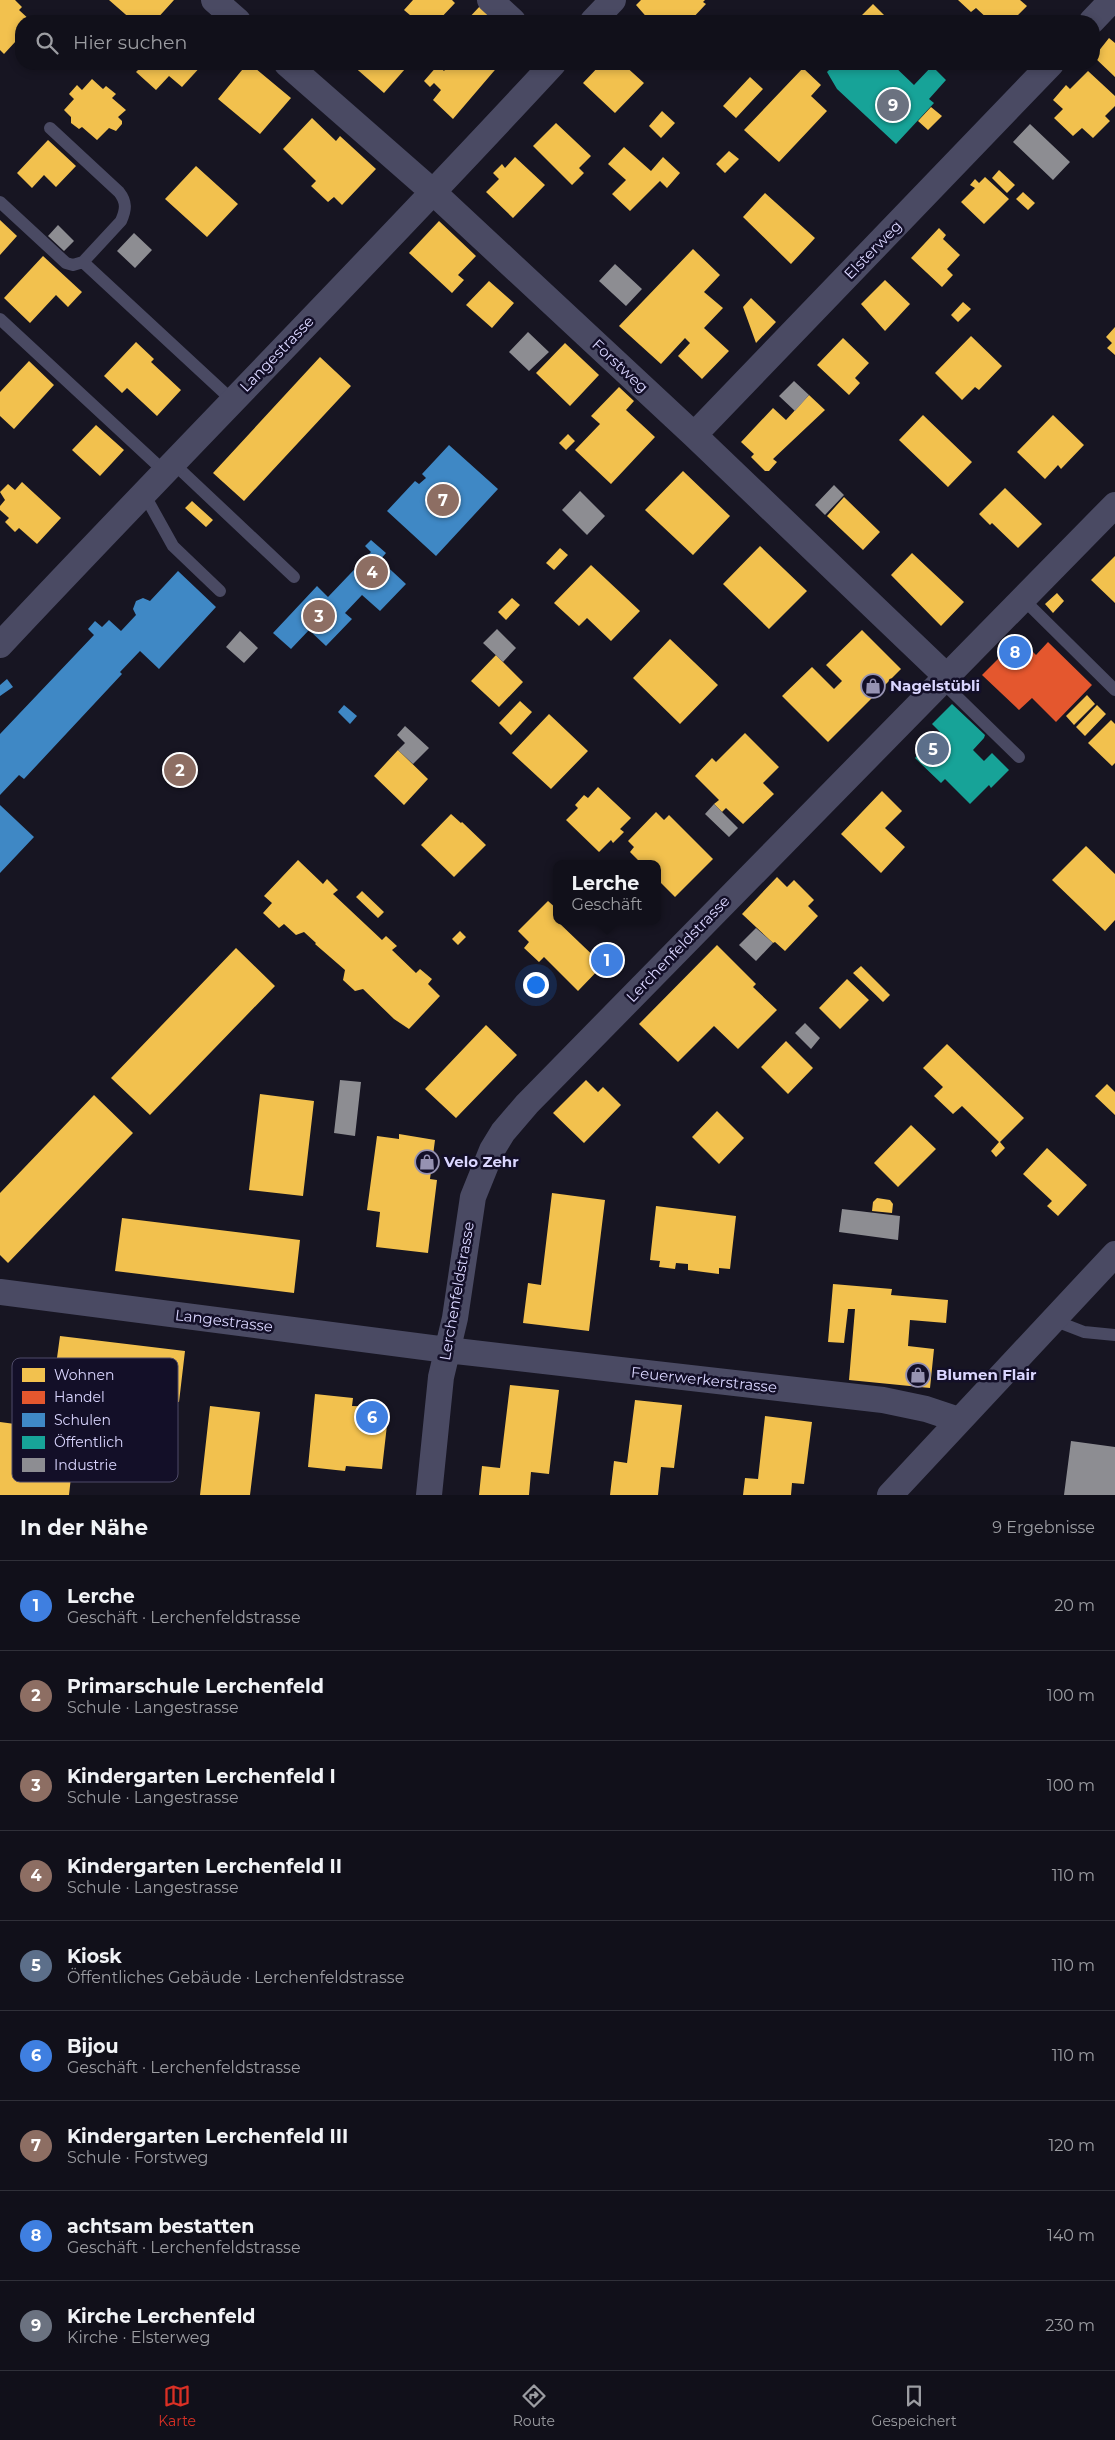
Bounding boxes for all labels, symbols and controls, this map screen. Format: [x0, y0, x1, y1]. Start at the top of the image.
search box [15, 15, 1100, 70]
icon: search [33, 29, 61, 57]
text: Hier suchen [73, 31, 187, 54]
pin: 9 [877, 86, 909, 124]
street label: Elsterweg [840, 216, 905, 283]
street label: Langestrasse [236, 312, 318, 396]
street label: Forstweg [588, 335, 652, 397]
pin: 7 [427, 481, 459, 519]
pin: 4 [356, 553, 388, 591]
pin: 3 [303, 597, 335, 635]
pin: 8 [999, 633, 1031, 671]
shop icon: Nagelstübli [860, 673, 886, 699]
place label: Nagelstübli [890, 676, 980, 695]
pin: 5 [917, 730, 949, 768]
pin: 2 [164, 751, 196, 789]
popup [553, 860, 661, 925]
text: Lerche [572, 872, 639, 895]
street label: Lerchenfeldstrasse [622, 891, 733, 1006]
text: Geschäft [572, 895, 642, 914]
pin: 1 [591, 941, 623, 979]
your location [523, 972, 549, 998]
shop icon: Velo Zehr [414, 1149, 440, 1175]
place label: Velo Zehr [443, 1152, 519, 1171]
street label: Lerchenfeldstrasse [435, 1220, 478, 1362]
street label: Langestrasse [174, 1305, 274, 1336]
legend [12, 1358, 178, 1482]
street label: Feuerwerkerstrasse [630, 1362, 778, 1397]
shop icon: Blumen Flair [905, 1362, 931, 1388]
place label: Blumen Flair [936, 1365, 1037, 1384]
text: Wohnen [54, 1366, 114, 1384]
text: Handel [54, 1388, 105, 1406]
pin: 6 [356, 1398, 388, 1436]
text: Schulen [54, 1411, 111, 1429]
text: Öffentlich [54, 1433, 124, 1451]
text: Industrie [54, 1456, 117, 1474]
text: In der Nähe [20, 1515, 148, 1540]
text: 9 Ergebnisse [992, 1518, 1095, 1537]
text: Lerche [67, 1585, 135, 1608]
text: 1 [33, 1596, 39, 1615]
text: 20 m [1054, 1596, 1095, 1615]
text: Geschäft · Lerchenfeldstrasse [67, 1608, 301, 1627]
text: Primarschule Lerchenfeld [67, 1675, 324, 1698]
text: 2 [31, 1686, 41, 1705]
text: 100 m [1047, 1686, 1095, 1705]
text: Schule · Langestrasse [67, 1698, 239, 1717]
text: Kindergarten Lerchenfeld I [67, 1765, 336, 1788]
text: 3 [31, 1776, 41, 1795]
text: 100 m [1047, 1776, 1095, 1795]
text: Schule · Langestrasse [67, 1788, 239, 1807]
text: Kindergarten Lerchenfeld II [67, 1855, 342, 1878]
text: 4 [30, 1866, 42, 1885]
text: 110 m [1052, 1866, 1095, 1885]
text: Schule · Langestrasse [67, 1878, 239, 1897]
text: Kiosk [67, 1945, 122, 1968]
text: 5 [31, 1956, 41, 1975]
text: 110 m [1052, 1956, 1095, 1975]
text: Öffentliches Gebäude · Lerchenfeldstrasse [67, 1968, 404, 1987]
text: Bijou [67, 2035, 119, 2058]
text: 6 [31, 2046, 41, 2065]
text: 110 m [1052, 2046, 1095, 2065]
text: Geschäft · Lerchenfeldstrasse [67, 2058, 301, 2077]
text: Kindergarten Lerchenfeld III [67, 2125, 348, 2148]
text: 7 [31, 2136, 41, 2155]
text: 120 m [1048, 2136, 1095, 2155]
text: Schule · Forstweg [67, 2148, 209, 2167]
text: achtsam bestatten [67, 2215, 254, 2238]
text: 8 [31, 2226, 41, 2245]
text: 140 m [1047, 2226, 1095, 2245]
text: Geschäft · Lerchenfeldstrasse [67, 2238, 301, 2257]
text: Kirche Lerchenfeld [67, 2305, 256, 2328]
text: 9 [31, 2316, 41, 2335]
text: 230 m [1045, 2316, 1095, 2335]
text: Kirche · Elsterweg [67, 2328, 210, 2347]
tab: Karte [158, 2382, 196, 2430]
tab: Route [513, 2382, 555, 2430]
tab: Gespeichert [872, 2382, 957, 2430]

